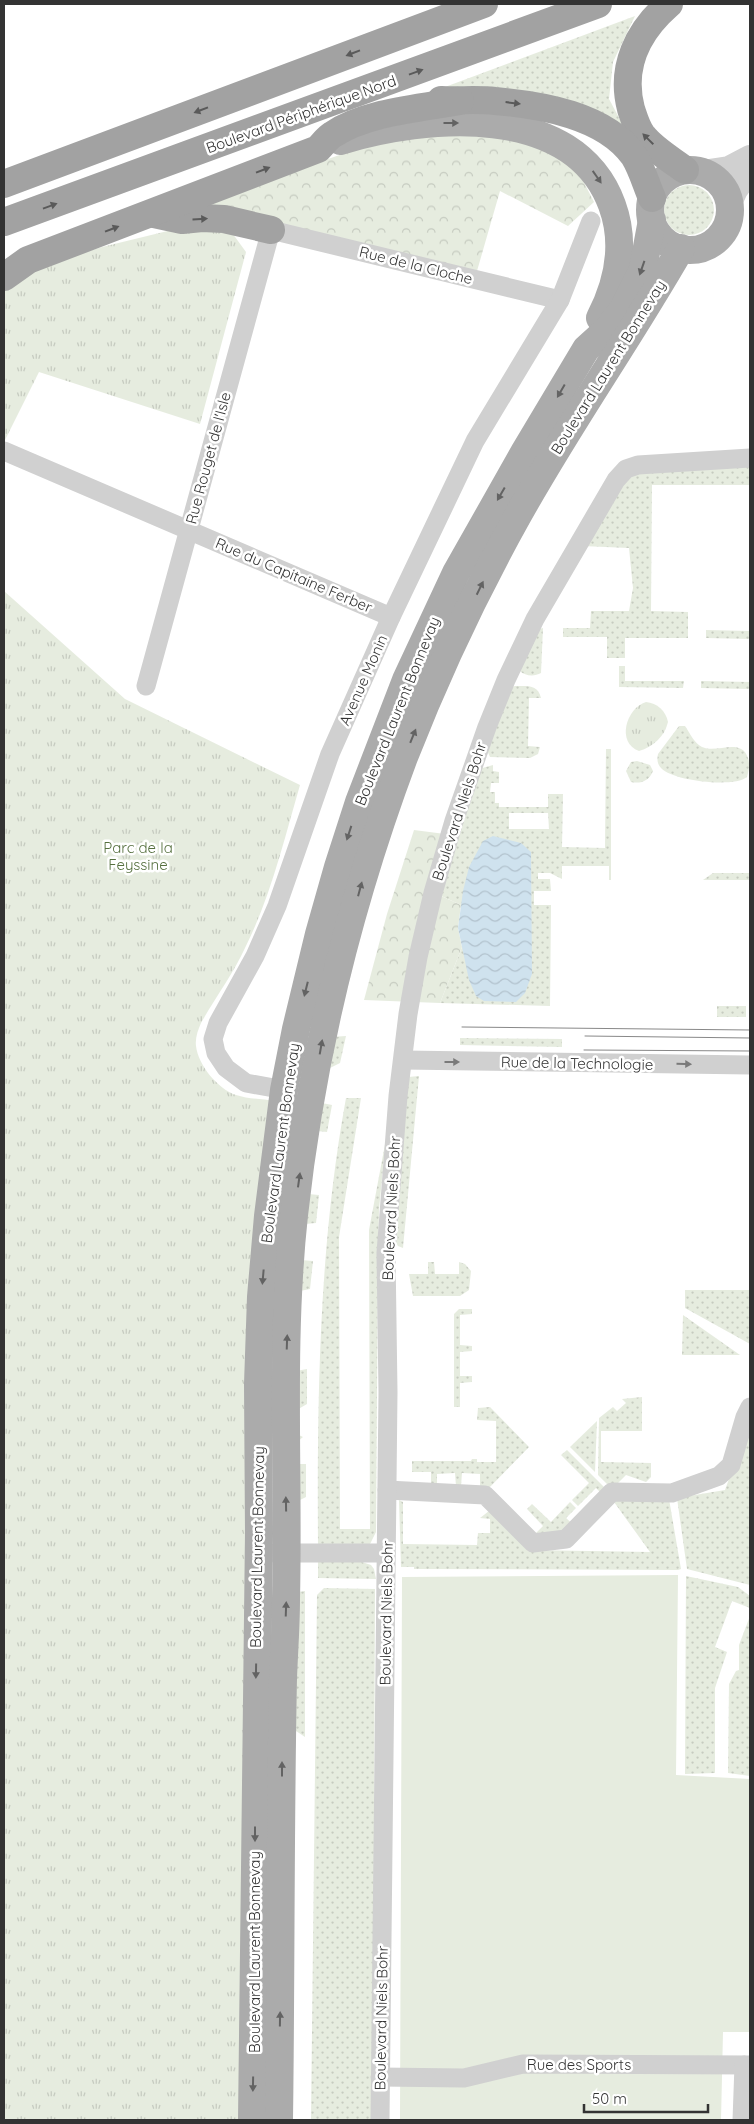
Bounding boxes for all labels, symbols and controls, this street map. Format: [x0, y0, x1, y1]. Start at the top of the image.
one-way arrow [345, 50, 360, 57]
one-way arrow [409, 68, 424, 76]
street label: Boulevard Périphérique Nord [203, 71, 399, 157]
one-way arrow [506, 99, 522, 107]
one-way arrow [193, 107, 208, 114]
one-way arrow [444, 119, 460, 127]
one-way arrow [642, 133, 654, 145]
one-way arrow [256, 166, 271, 173]
one-way arrow [592, 171, 602, 184]
one-way arrow [42, 202, 57, 209]
one-way arrow [193, 214, 209, 222]
one-way arrow [105, 225, 120, 233]
street label: Rue de la Cloche [357, 242, 475, 288]
one-way arrow [638, 261, 646, 276]
street label: Boulevard Laurent Bonnevay [546, 276, 670, 458]
one-way arrow [556, 384, 565, 397]
street label: Rue Rouget de l'Isle [181, 390, 235, 526]
one-way arrow [497, 487, 506, 500]
street label: Rue du Capitaine Ferber [213, 533, 376, 617]
one-way arrow [476, 581, 484, 595]
street label: Boulevard Laurent Bonnevay [350, 614, 444, 808]
street label: Avenue Monin [335, 632, 391, 728]
one-way arrow [409, 728, 417, 743]
street label: Boulevard Niels Bohr [428, 739, 491, 883]
one-way arrow [345, 825, 352, 840]
park label: Parc de la Feyssine [103, 838, 173, 874]
one-way arrow [356, 882, 364, 897]
one-way arrow [302, 982, 310, 997]
one-way arrow [317, 1039, 325, 1055]
street label: Boulevard Laurent Bonnevay [257, 1042, 303, 1244]
street label: Rue de la Technologie [501, 1052, 653, 1074]
one-way arrow [444, 1058, 460, 1066]
one-way arrow [677, 1060, 693, 1068]
street label: Boulevard Niels Bohr [378, 1135, 404, 1281]
one-way arrow [296, 1171, 304, 1187]
one-way arrow [259, 1269, 267, 1285]
one-way arrow [283, 1333, 291, 1349]
street label: Boulevard Laurent Bonnevay [246, 1446, 268, 1648]
one-way arrow [282, 1496, 290, 1512]
street label: Boulevard Niels Bohr [375, 1540, 397, 1686]
one-way arrow [282, 1600, 290, 1616]
one-way arrow [252, 1664, 260, 1680]
one-way arrow [279, 1761, 287, 1777]
one-way arrow [251, 1826, 259, 1842]
street label: Boulevard Laurent Bonnevay [245, 1851, 264, 2053]
street label: Boulevard Niels Bohr [370, 1945, 392, 2091]
one-way arrow [276, 2011, 284, 2027]
street label: Rue des Sports [527, 2055, 631, 2074]
one-way arrow [249, 2076, 257, 2092]
scale bar [584, 2082, 708, 2114]
text: 50 m [592, 2089, 627, 2108]

